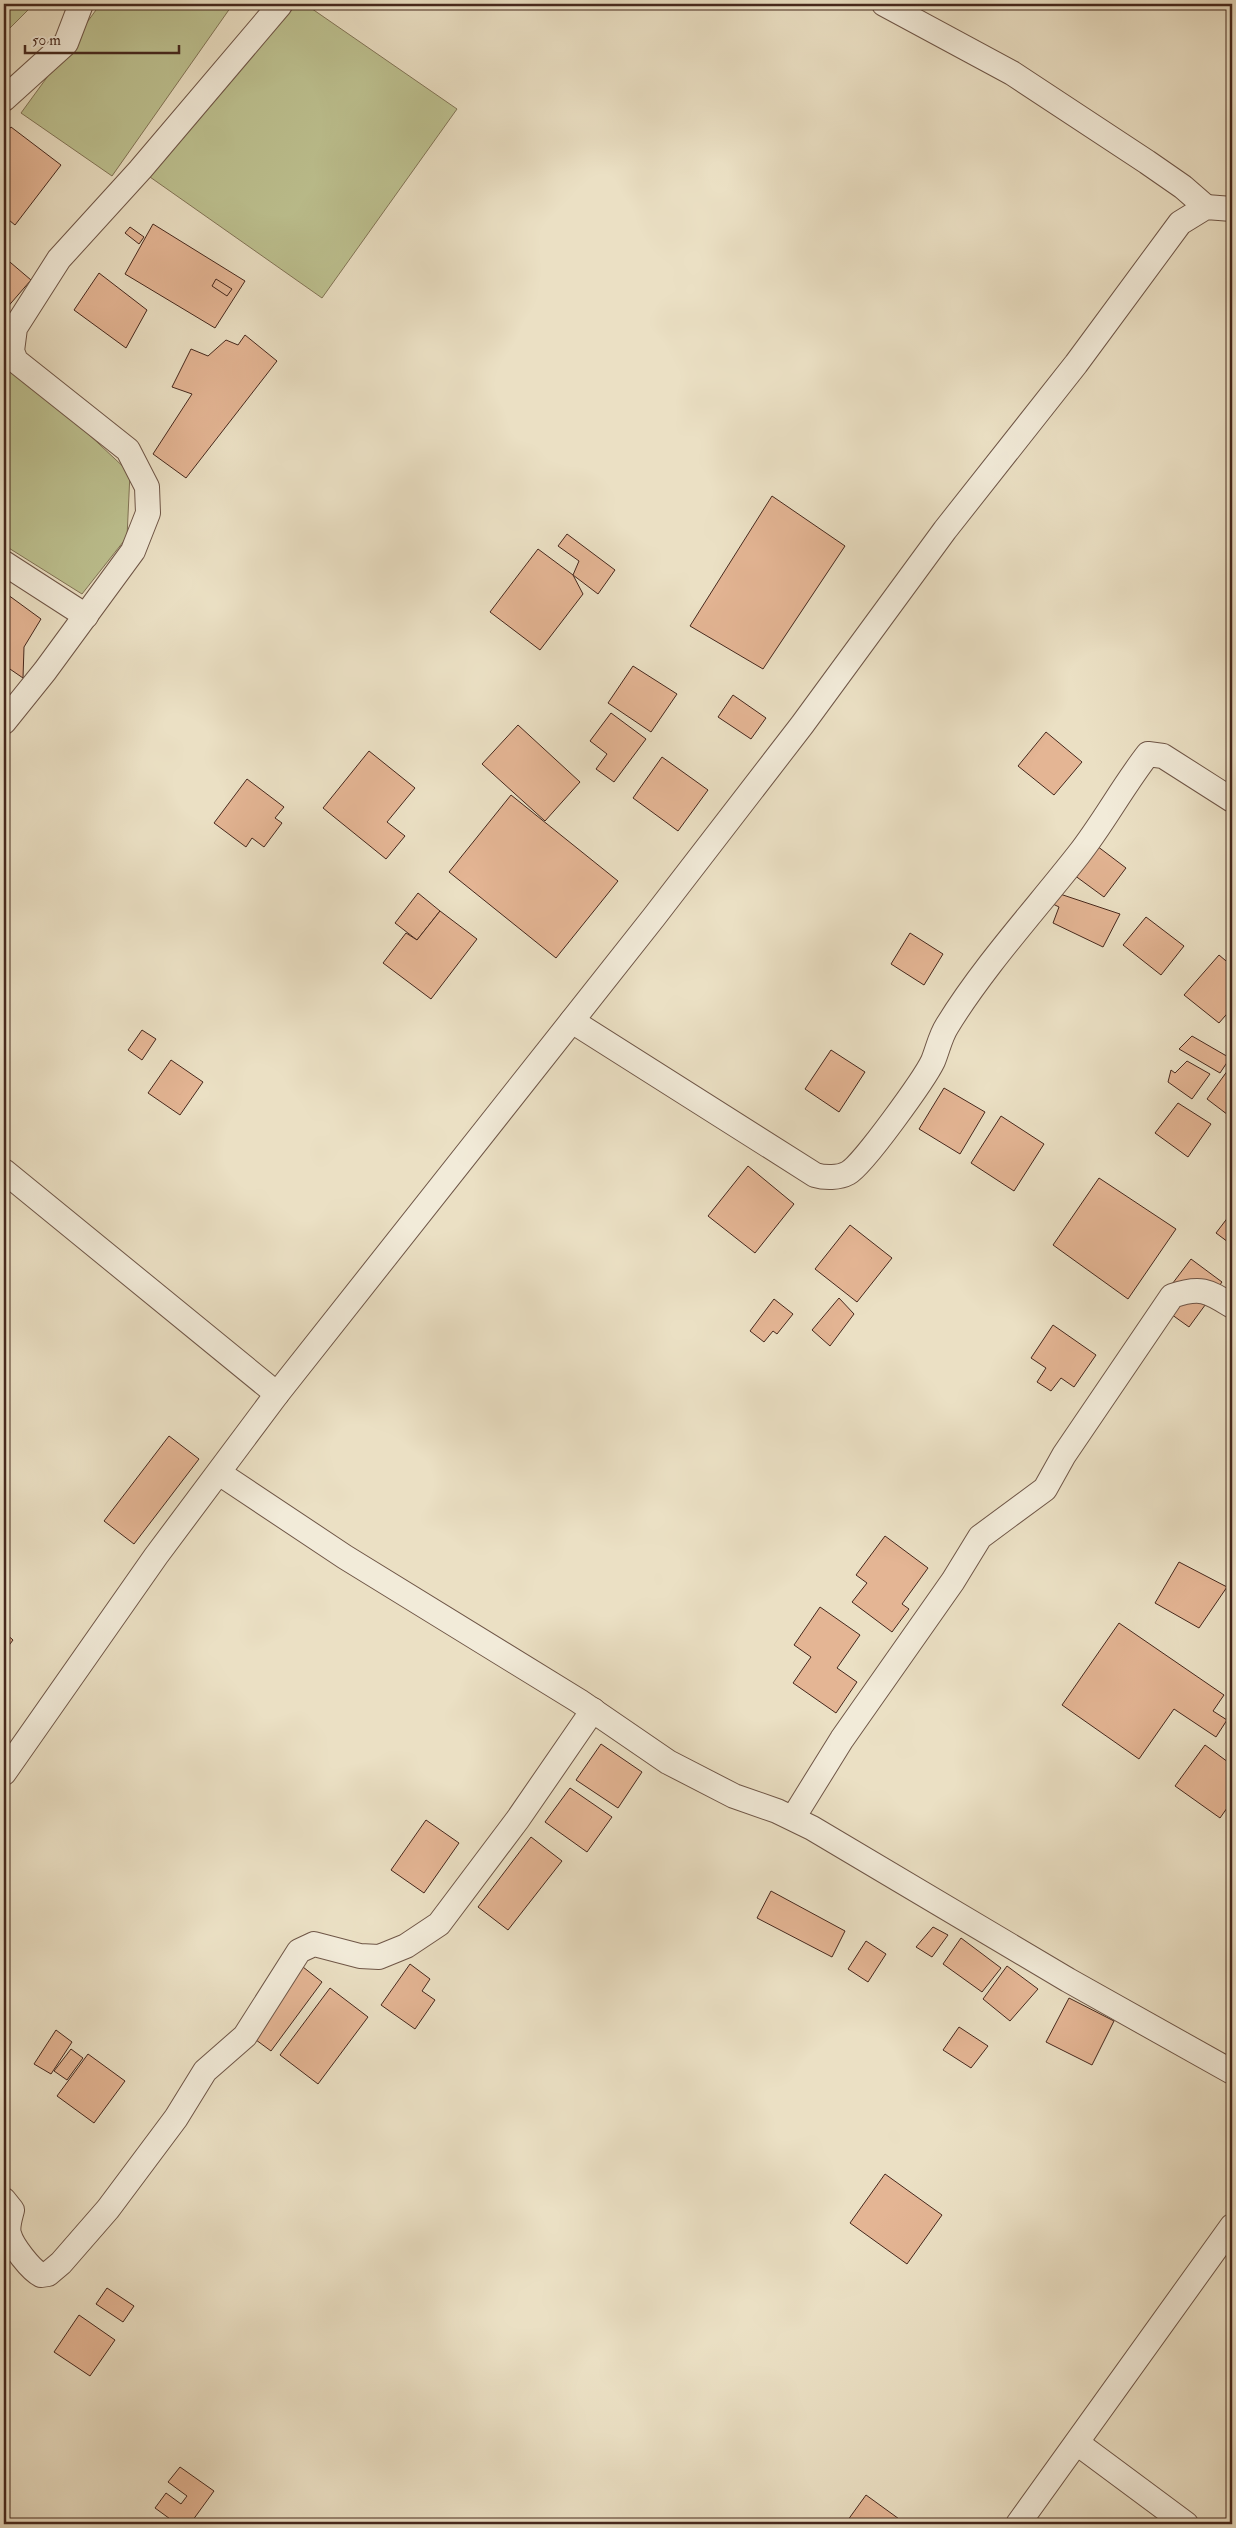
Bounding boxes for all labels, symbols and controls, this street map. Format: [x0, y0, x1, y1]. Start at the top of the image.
scale bar [25, 22, 179, 54]
text: 50 m [32, 31, 61, 50]

